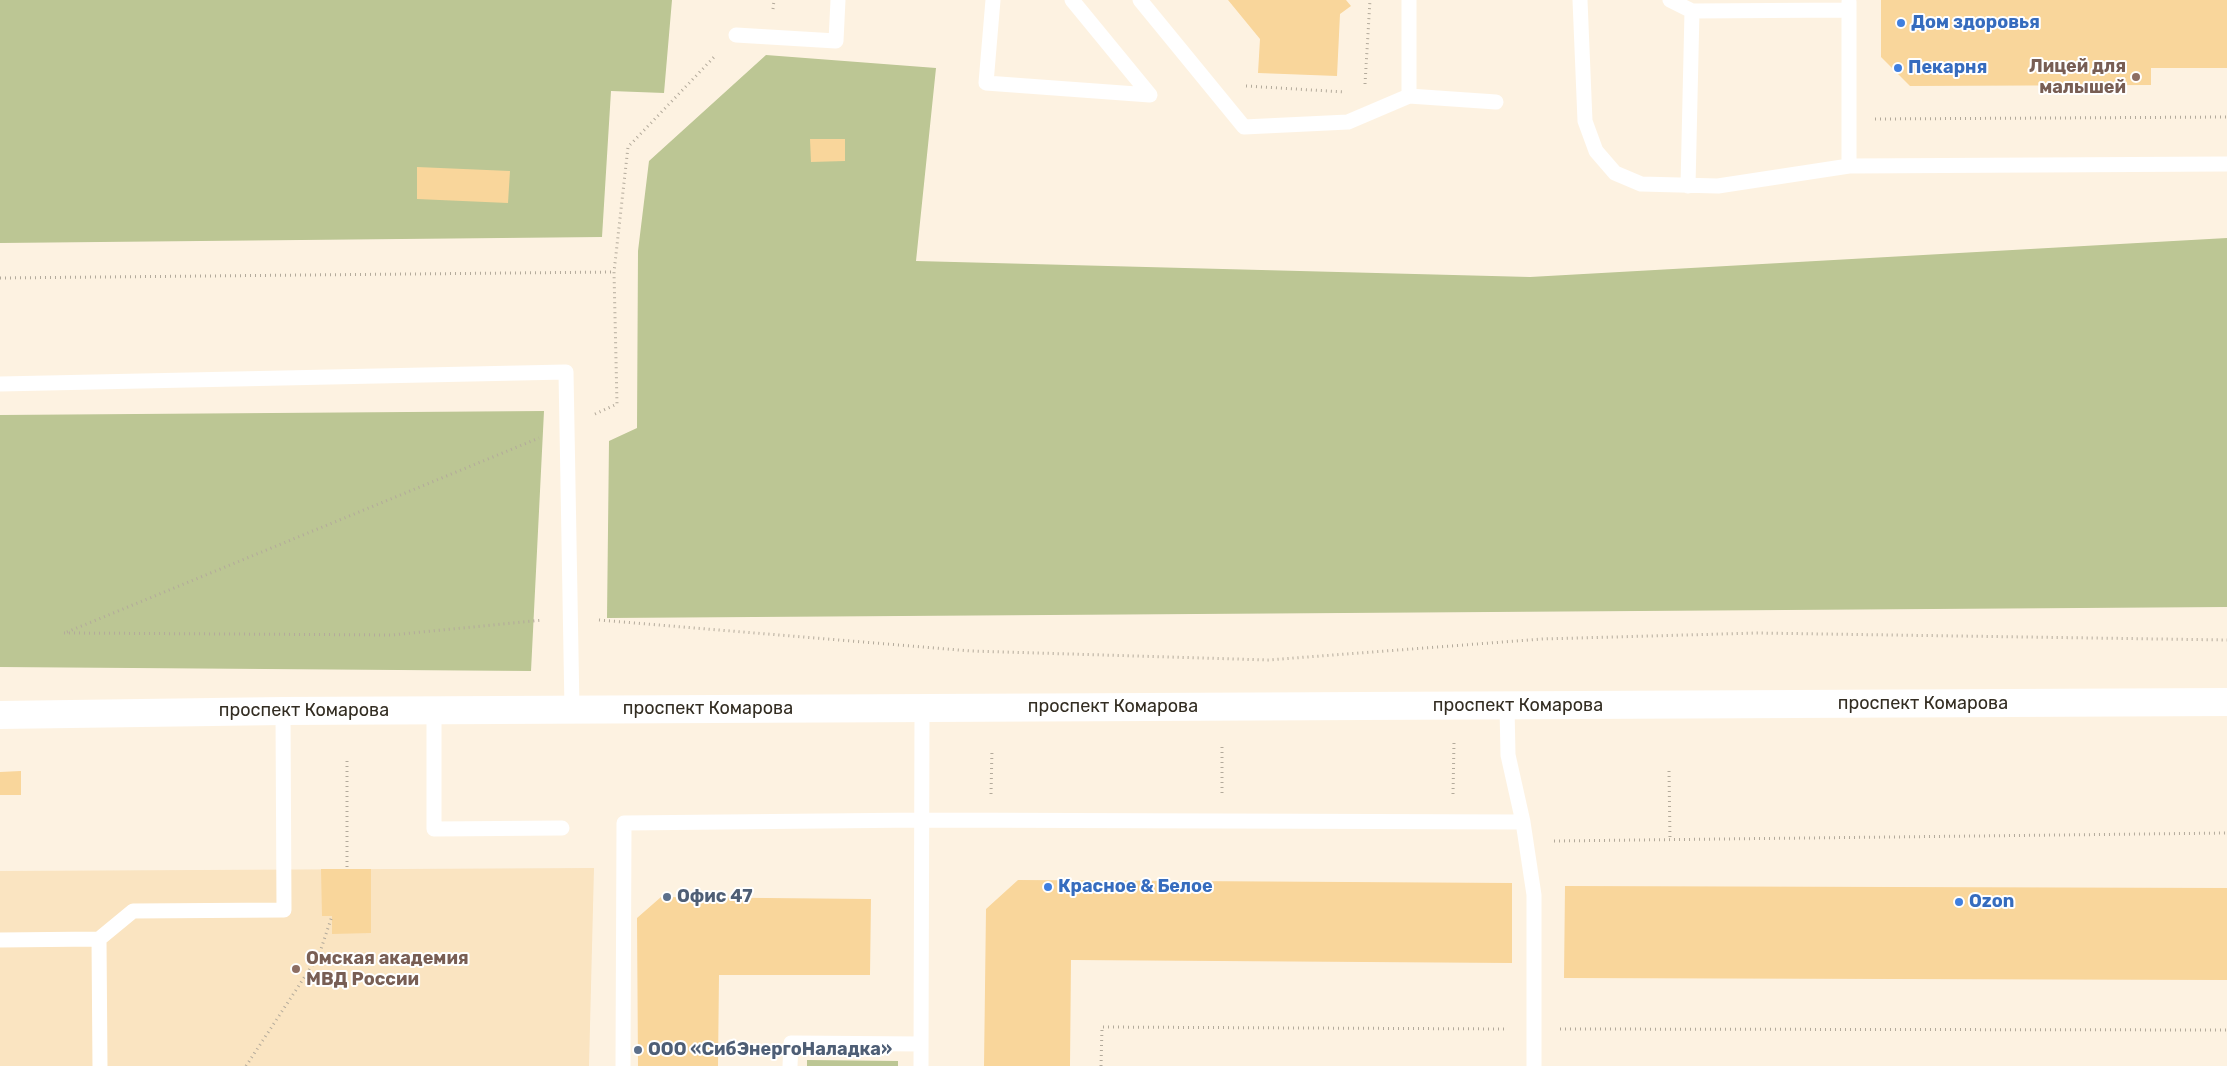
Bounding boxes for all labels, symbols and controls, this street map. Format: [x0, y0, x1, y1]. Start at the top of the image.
place label: Дом здоровья [1911, 12, 2040, 34]
marker: Дом здоровья [1895, 17, 1907, 29]
place label: Лицей для малышей [2029, 56, 2126, 98]
place label: Пекарня [1908, 57, 1987, 79]
marker: Пекарня [1892, 62, 1904, 74]
marker: Лицей для малышей [2130, 71, 2142, 83]
street label: проспект Комарова [1838, 693, 2008, 715]
street label: проспект Комарова [1433, 695, 1603, 717]
street label: проспект Комарова [1028, 696, 1198, 718]
street label: проспект Комарова [623, 698, 793, 720]
street label: проспект Комарова [219, 700, 389, 722]
place label: Красное & Белое [1058, 876, 1213, 898]
marker: Красное & Белое [1042, 881, 1054, 893]
place label: Офис 47 [677, 886, 752, 908]
marker: Офис 47 [661, 891, 673, 903]
place label: Ozon [1969, 891, 2014, 913]
marker: Ozon [1953, 896, 1965, 908]
place label: Омская академия МВД России [306, 948, 469, 991]
marker: Омская академия МВД России [290, 963, 302, 975]
place label: ООО «СибЭнергоНаладка» [648, 1039, 892, 1061]
marker: ООО «СибЭнергоНаладка» [632, 1044, 644, 1056]

